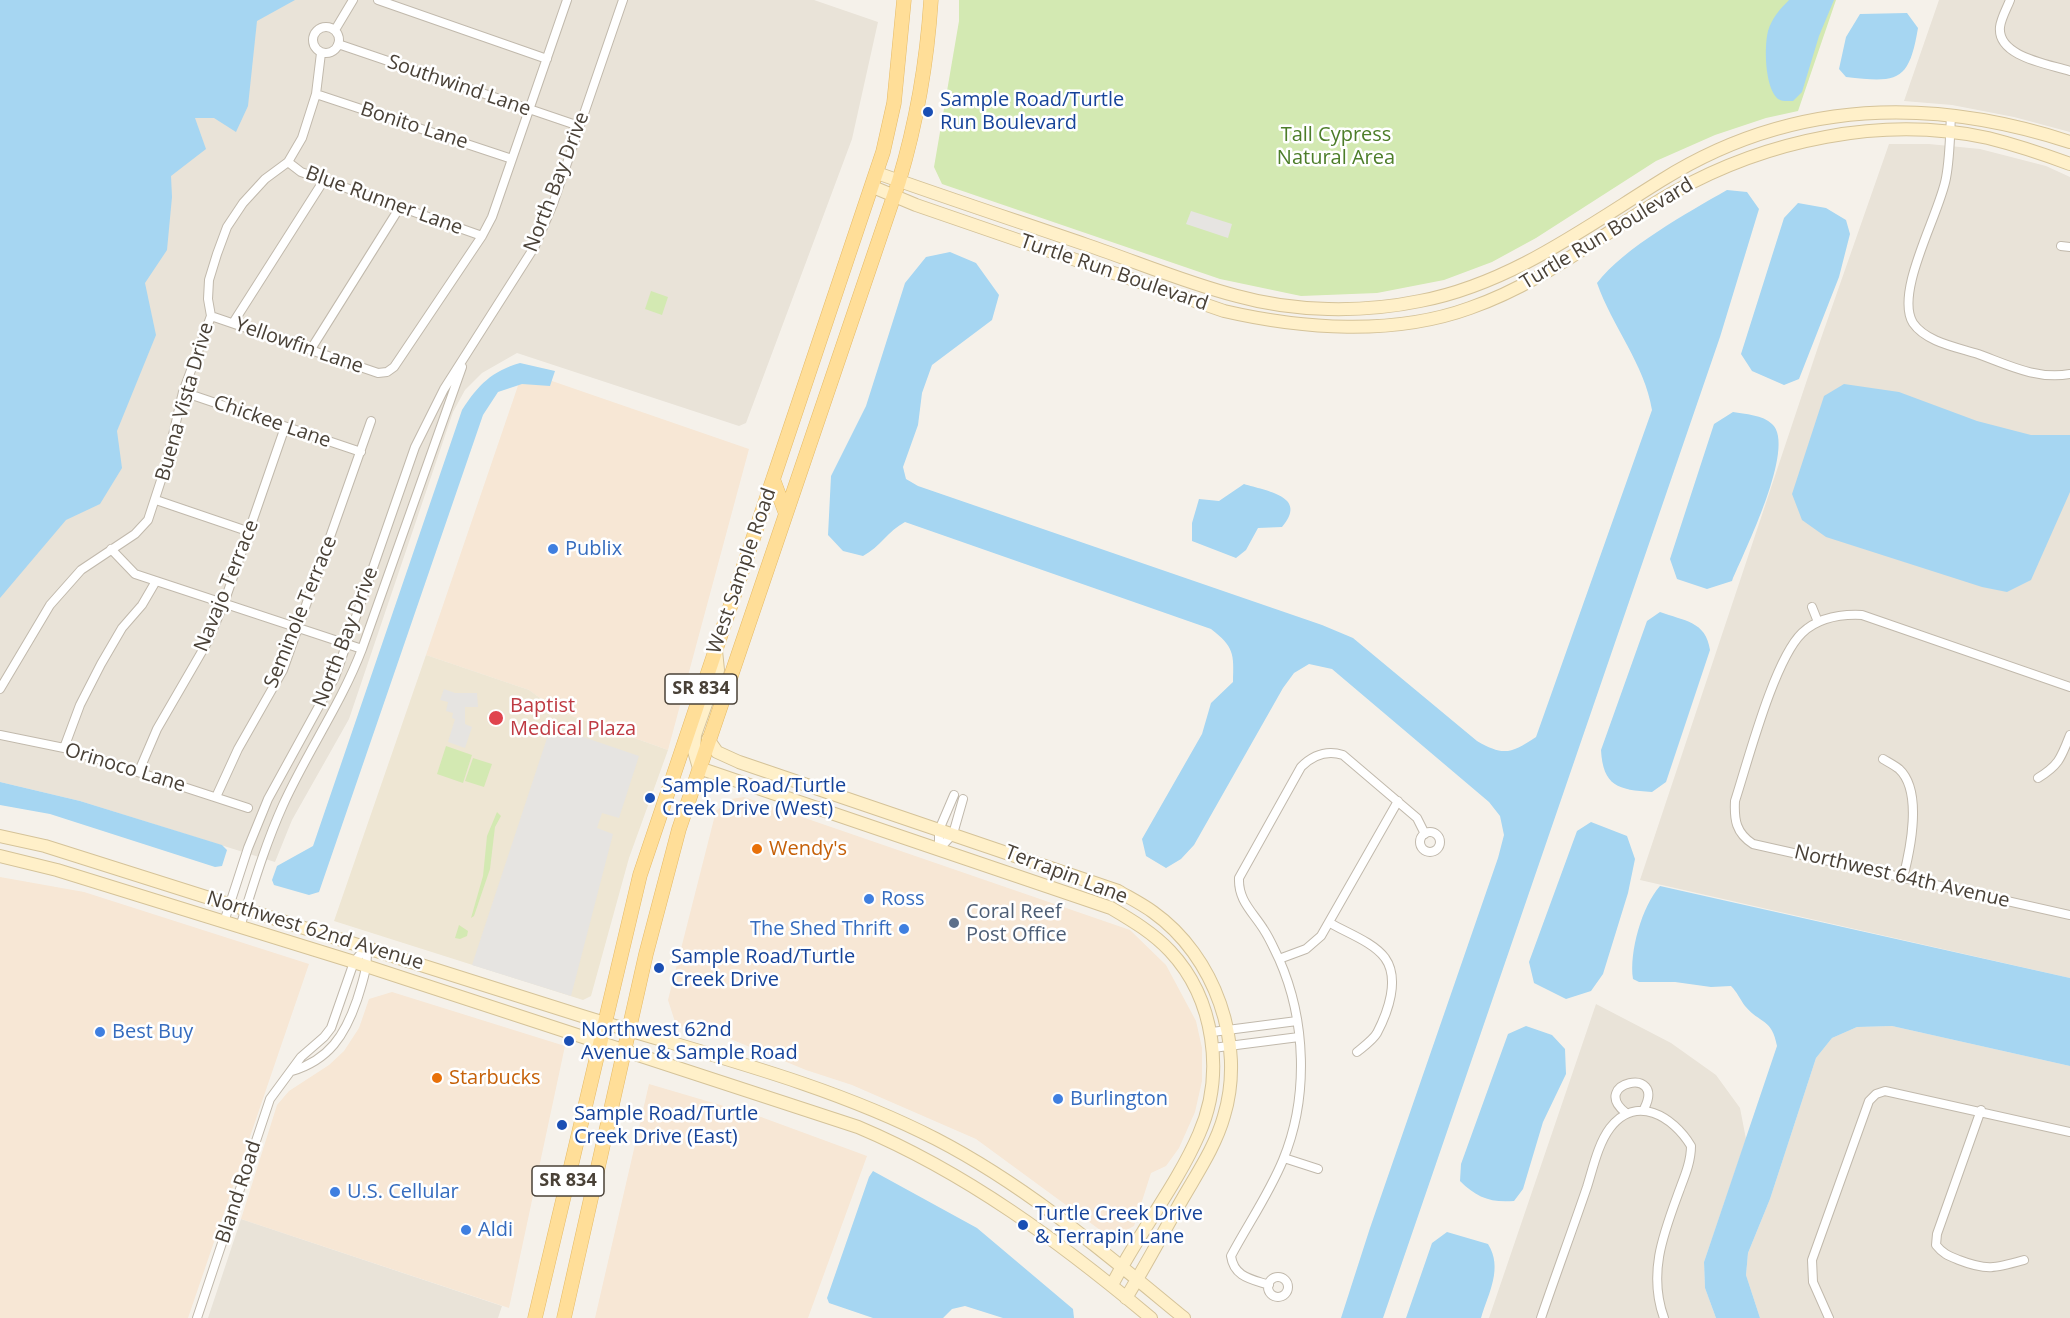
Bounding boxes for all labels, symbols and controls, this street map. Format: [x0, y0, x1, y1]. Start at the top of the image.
street label: Southwind Lane [384, 50, 534, 122]
place label: Sample Road/Turtle Run Boulevard [940, 88, 1124, 135]
street label: Bonito Lane [357, 97, 471, 155]
marker: Sample Road/Turtle Run Boulevard [921, 105, 935, 119]
street label: North Bay Drive [519, 109, 595, 255]
park label: Tall Cypress Natural Area [1277, 123, 1395, 170]
street label: Blue Runner Lane [302, 161, 466, 241]
street label: Turtle Run Boulevard [1516, 173, 1698, 295]
street label: Turtle Run Boulevard [1017, 230, 1211, 316]
street label: Yellowfin Lane [232, 313, 366, 379]
street label: Buena Vista Drive [151, 320, 219, 484]
street label: Chickee Lane [210, 391, 334, 453]
street label: West Sample Road [702, 485, 782, 657]
street label: Navajo Terrace [190, 517, 264, 655]
street label: Seminole Terrace [260, 532, 342, 692]
place label: Publix [565, 537, 622, 561]
marker: Publix [546, 542, 560, 556]
street label: North Bay Drive [308, 564, 384, 710]
road number: SR 834 [665, 674, 737, 704]
place label: Baptist Medical Plaza [510, 694, 636, 741]
marker: Baptist Medical Plaza [487, 709, 505, 727]
street label: Orinoco Lane [62, 738, 188, 798]
place label: Sample Road/Turtle Creek Drive (West) [662, 774, 846, 821]
marker: Sample Road/Turtle Creek Drive (West) [643, 791, 657, 805]
place label: Wendy's [769, 837, 847, 861]
street label: Terrapin Lane [1001, 841, 1131, 909]
street label: Northwest 64th Avenue [1792, 841, 2012, 913]
marker: Wendy's [750, 842, 764, 856]
street label: Northwest 62nd Avenue [204, 887, 426, 975]
place label: Ross [881, 887, 924, 911]
marker: Ross [862, 892, 876, 906]
place label: Coral Reef Post Office [966, 900, 1067, 947]
marker: Coral Reef Post Office [947, 916, 961, 930]
place label: The Shed Thrift [750, 917, 892, 941]
marker: The Shed Thrift [897, 922, 911, 936]
place label: Sample Road/Turtle Creek Drive [671, 945, 855, 992]
marker: Sample Road/Turtle Creek Drive [652, 961, 666, 975]
place label: Northwest 62nd Avenue & Sample Road [581, 1018, 798, 1065]
place label: Best Buy [112, 1020, 193, 1044]
marker: Best Buy [93, 1025, 107, 1039]
marker: Northwest 62nd Avenue & Sample Road [562, 1034, 576, 1048]
place label: Starbucks [449, 1066, 541, 1090]
marker: Starbucks [430, 1071, 444, 1085]
place label: Burlington [1070, 1087, 1168, 1111]
marker: Burlington [1051, 1092, 1065, 1106]
place label: Sample Road/Turtle Creek Drive (East) [574, 1102, 758, 1149]
marker: Sample Road/Turtle Creek Drive (East) [555, 1118, 569, 1132]
street label: Bland Road [211, 1138, 267, 1246]
road number: SR 834 [532, 1166, 604, 1196]
place label: U.S. Cellular [347, 1180, 459, 1204]
marker: U.S. Cellular [328, 1185, 342, 1199]
place label: Turtle Creek Drive & Terrapin Lane [1035, 1202, 1203, 1249]
place label: Aldi [478, 1218, 513, 1242]
marker: Turtle Creek Drive & Terrapin Lane [1016, 1218, 1030, 1232]
marker: Aldi [459, 1223, 473, 1237]

